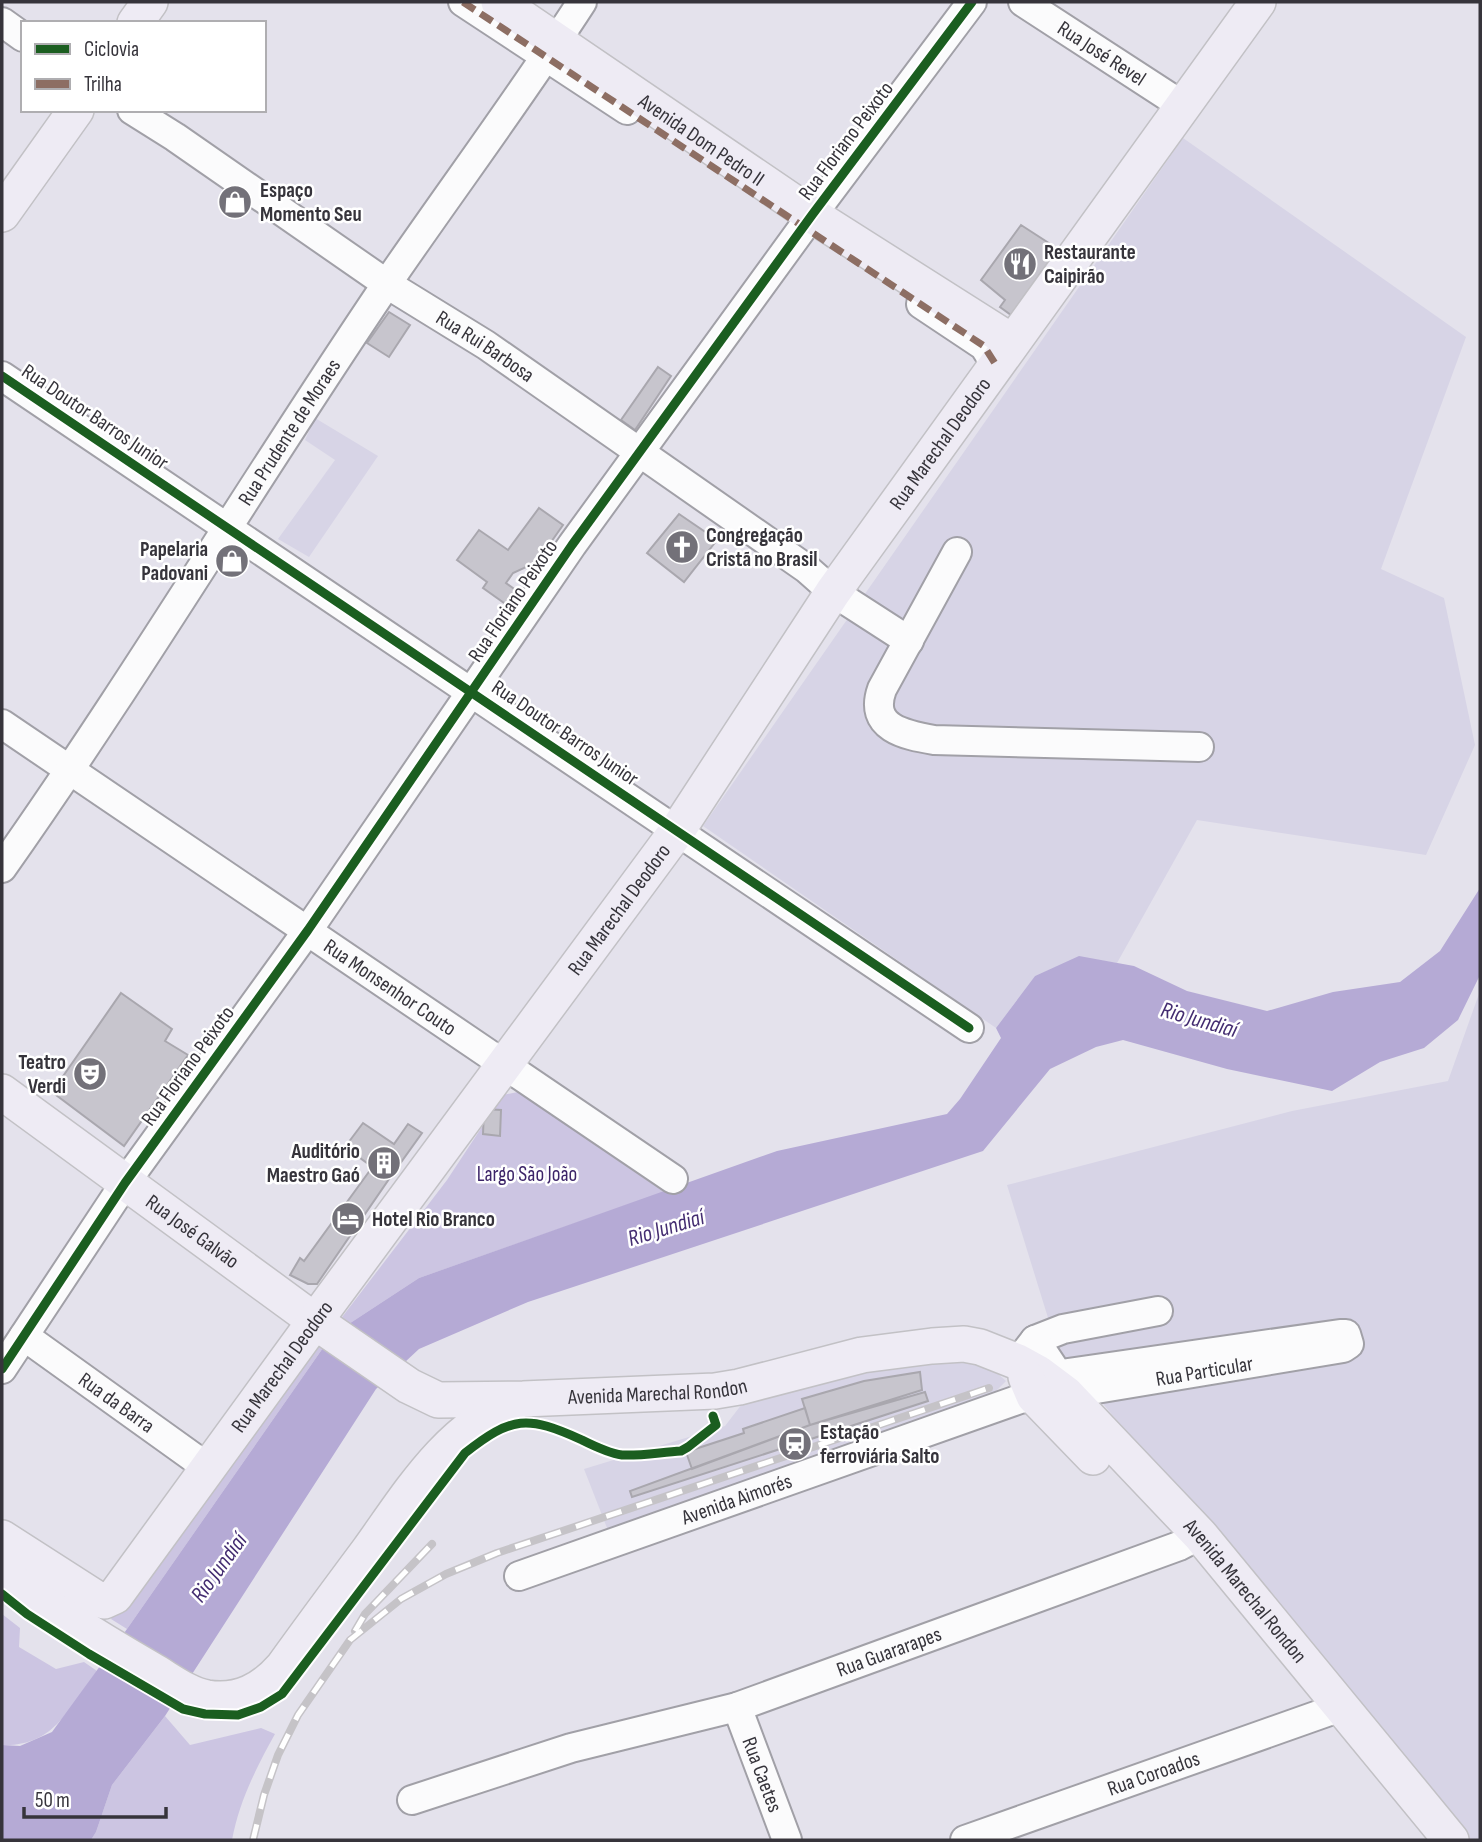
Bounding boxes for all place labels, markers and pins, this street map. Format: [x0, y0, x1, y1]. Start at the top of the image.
place label: Espaço Momento Seu [260, 178, 362, 227]
shop icon: Espaço Momento Seu [216, 183, 254, 221]
place label: Restaurante Caipirão [1044, 240, 1136, 289]
restaurant icon: Restaurante Caipirão [1001, 245, 1039, 283]
place label: Congregação Cristã no Brasil [706, 523, 817, 572]
church icon: Congregação Cristã no Brasil [663, 528, 701, 566]
place label: Papelaria Padovani [140, 537, 208, 586]
shop icon: Papelaria Padovani [213, 542, 251, 580]
place label: Teatro Verdi [18, 1050, 66, 1099]
theatre icon: Teatro Verdi [71, 1055, 109, 1093]
place label: Auditório Maestro Gaó [267, 1139, 360, 1188]
building icon: Auditório Maestro Gaó [365, 1144, 403, 1182]
hotel icon: Hotel Rio Branco [329, 1200, 367, 1238]
place label: Hotel Rio Branco [372, 1207, 495, 1232]
place label: Estação ferroviária Salto [820, 1420, 939, 1469]
station icon: Estação ferroviária Salto [776, 1425, 814, 1463]

